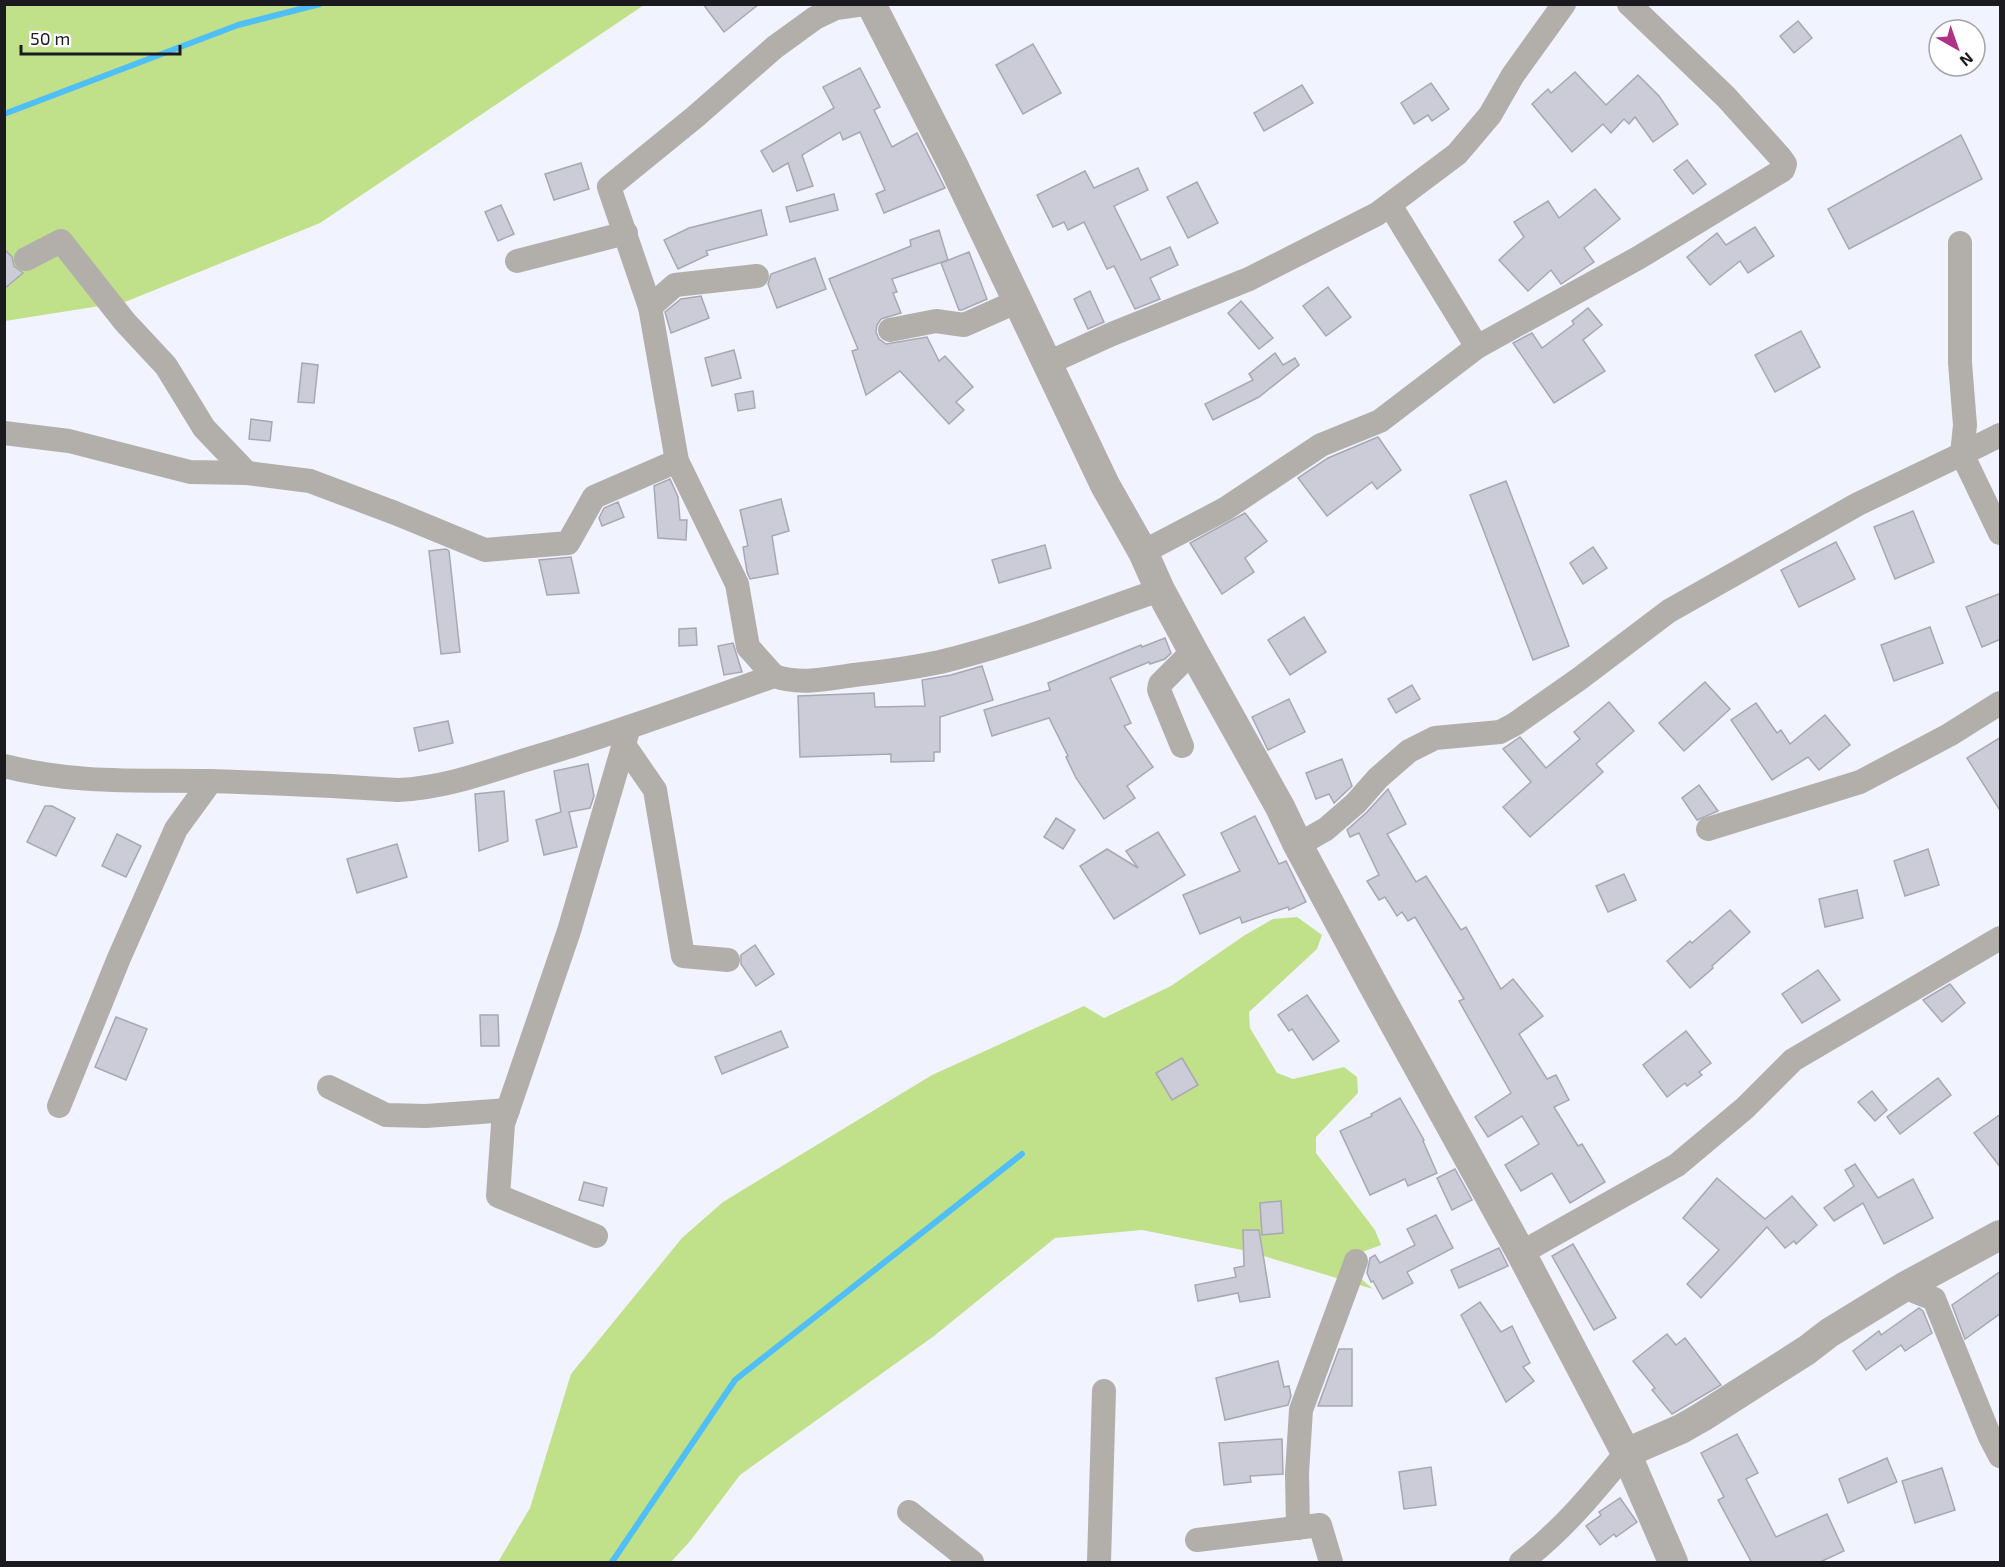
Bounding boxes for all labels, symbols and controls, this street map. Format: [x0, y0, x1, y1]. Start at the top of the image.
scale bar [21, 18, 180, 56]
north arrow [1927, 18, 1987, 78]
text: 50 m [30, 27, 70, 49]
text: N [1956, 49, 1977, 71]

